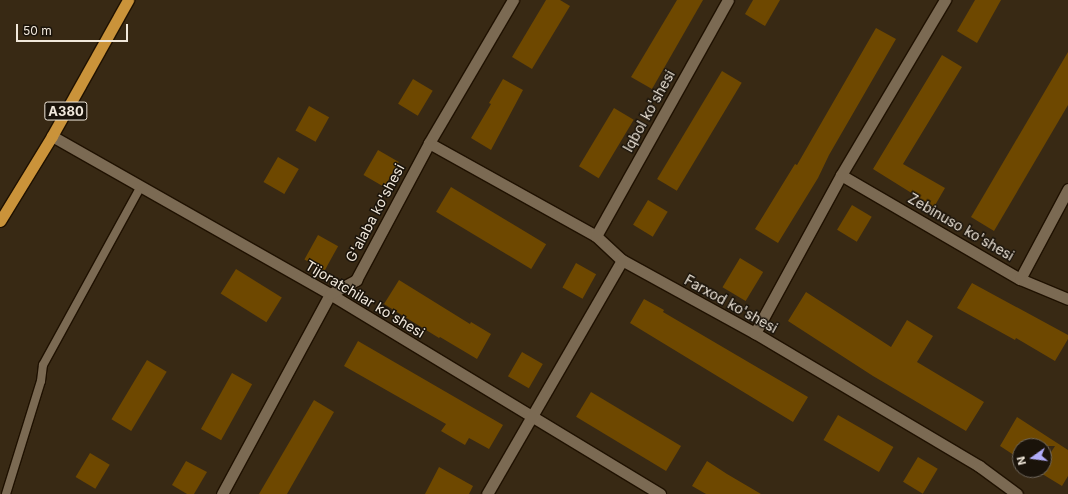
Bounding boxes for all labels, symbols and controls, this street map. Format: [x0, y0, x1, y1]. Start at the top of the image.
scale bar [18, 16, 130, 42]
text: 50 m [23, 23, 52, 38]
street label: Iqbol ko'shesi [620, 67, 678, 155]
road number: A380 [44, 100, 88, 122]
street label: G'alaba ko'shesi [342, 161, 408, 265]
street label: Zebinuso ko'shesi [905, 190, 1017, 264]
street label: Tijoratchilar ko'shesi [302, 257, 428, 341]
street label: Farxod ko'shesi [682, 271, 780, 337]
north arrow [1012, 438, 1052, 478]
text: N [1014, 455, 1029, 466]

